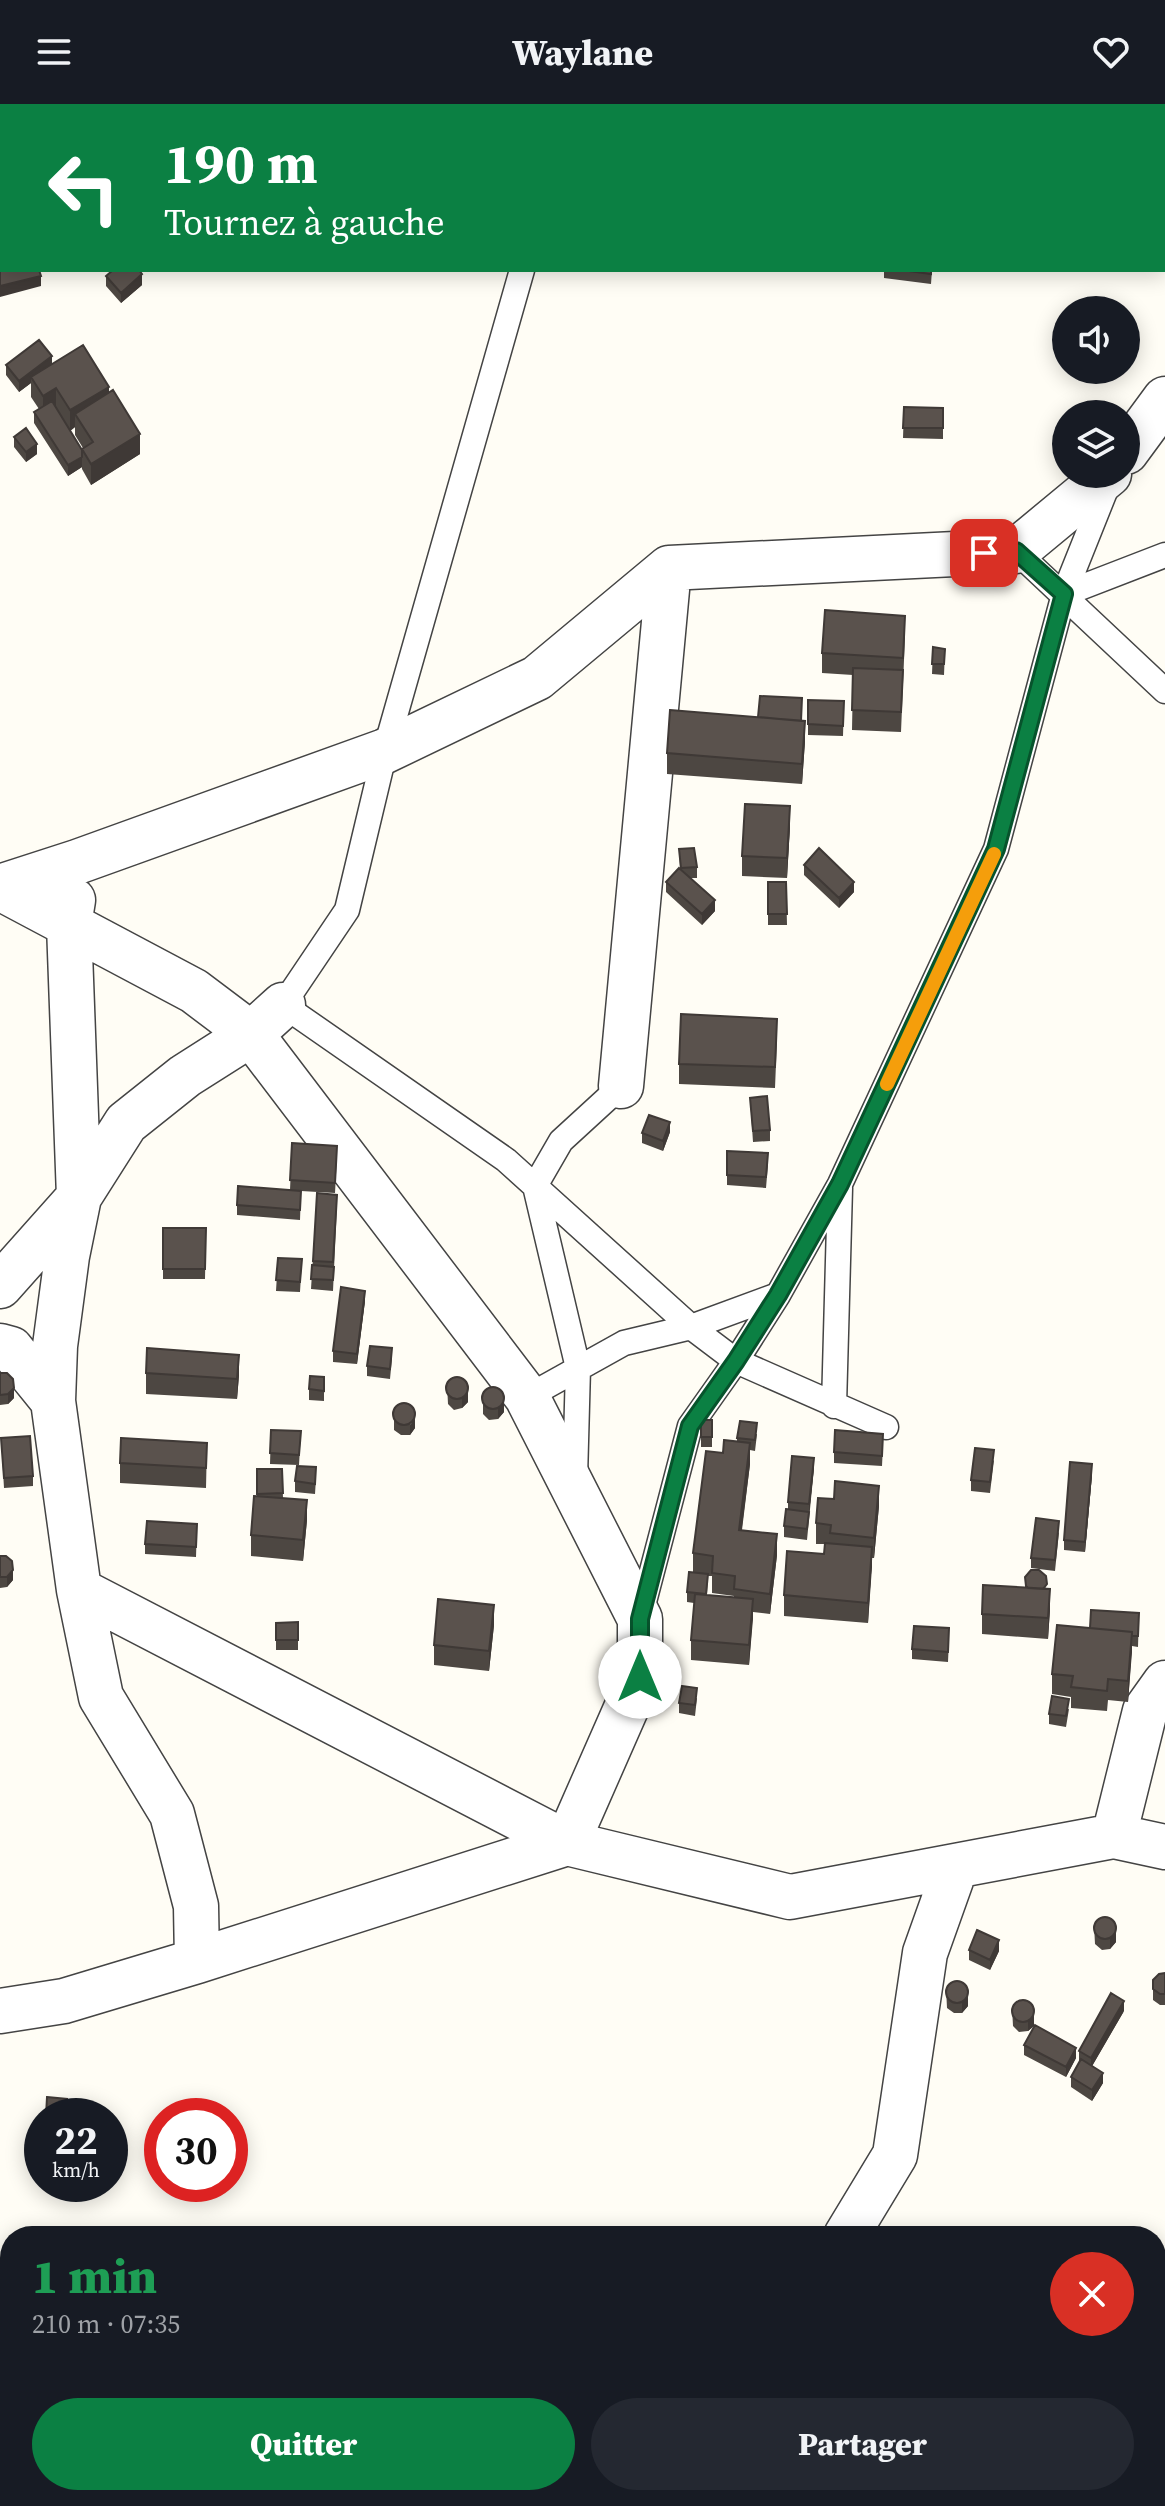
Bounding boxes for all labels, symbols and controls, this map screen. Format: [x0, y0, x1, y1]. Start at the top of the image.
text: Waylane [512, 28, 653, 77]
icon: menu [32, 30, 76, 74]
icon: heart [1089, 30, 1133, 74]
text: 190 m [164, 125, 318, 202]
icon: left [32, 136, 136, 240]
text: Tournez à gauche [164, 198, 445, 247]
map controls [1052, 296, 1140, 488]
button: sound [1052, 296, 1140, 384]
button: layers [1052, 400, 1140, 488]
pin [950, 519, 1018, 587]
icon: arrive [962, 531, 1006, 575]
position arrow [598, 1635, 682, 1719]
speed limit sign: 30 [144, 2098, 248, 2202]
text: 22 [54, 2113, 98, 2167]
text: km/h [52, 2156, 100, 2184]
text: 1 min [32, 2243, 157, 2309]
button: close [1050, 2252, 1134, 2336]
text: 210 m · 07:35 [32, 2306, 180, 2342]
button: Quitter [32, 2398, 575, 2490]
button: Partager [591, 2398, 1134, 2490]

